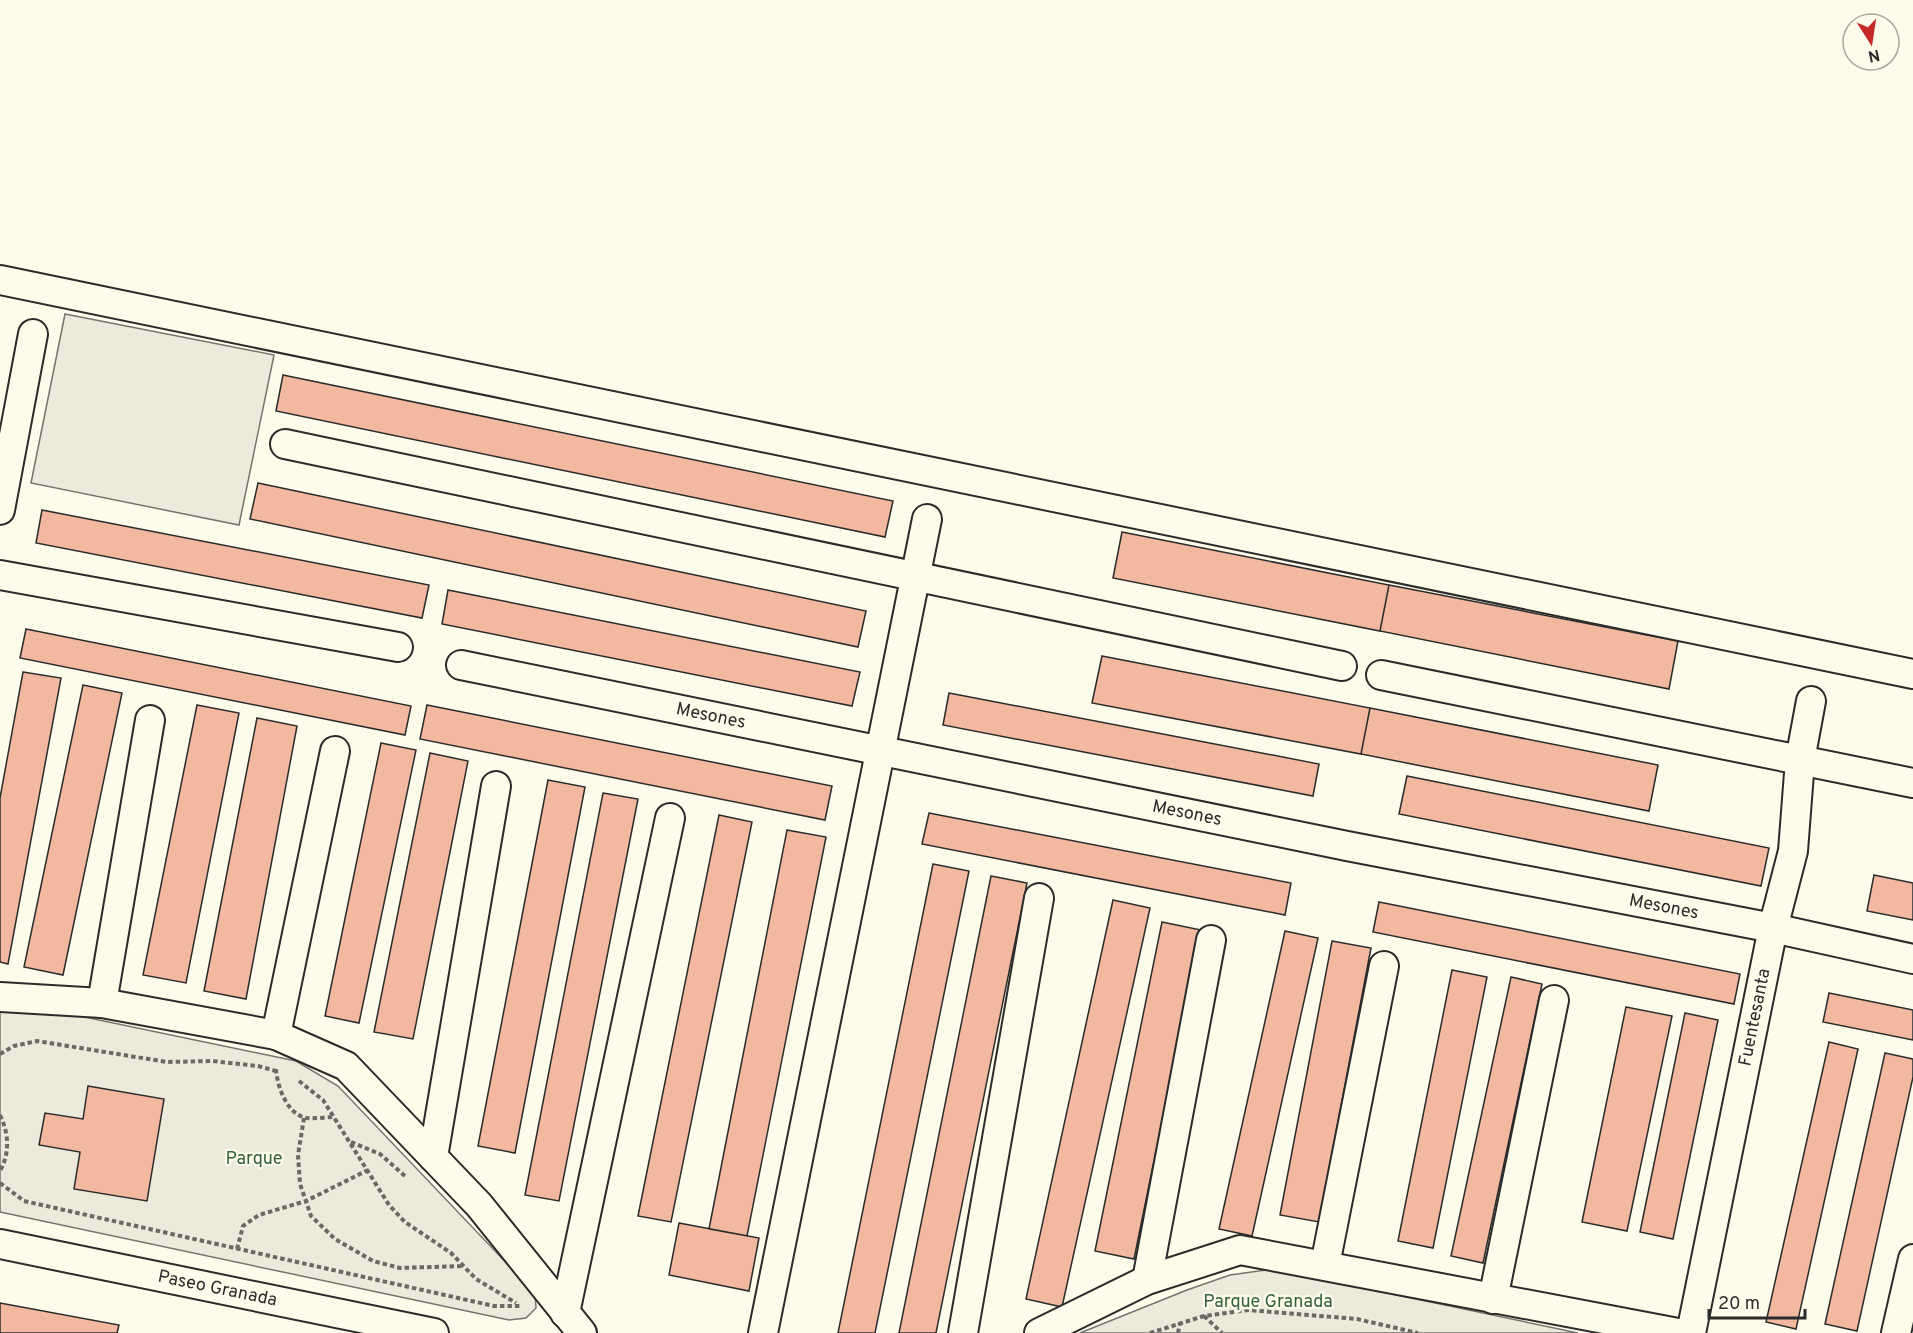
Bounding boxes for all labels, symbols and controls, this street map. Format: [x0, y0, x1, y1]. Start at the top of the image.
north arrow [1841, 12, 1901, 72]
text: N [1866, 44, 1881, 66]
street label: Mesones [674, 698, 748, 734]
street label: Mesones [1150, 795, 1224, 832]
street label: Mesones [1627, 889, 1701, 925]
street label: Fuentesanta [1734, 966, 1776, 1068]
park label: Parque [225, 1148, 283, 1171]
street label: Paseo Granada [156, 1265, 279, 1312]
scale bar [1709, 1282, 1805, 1320]
park label: Parque Granada [1203, 1291, 1333, 1314]
text: 20 m [1718, 1293, 1760, 1316]

